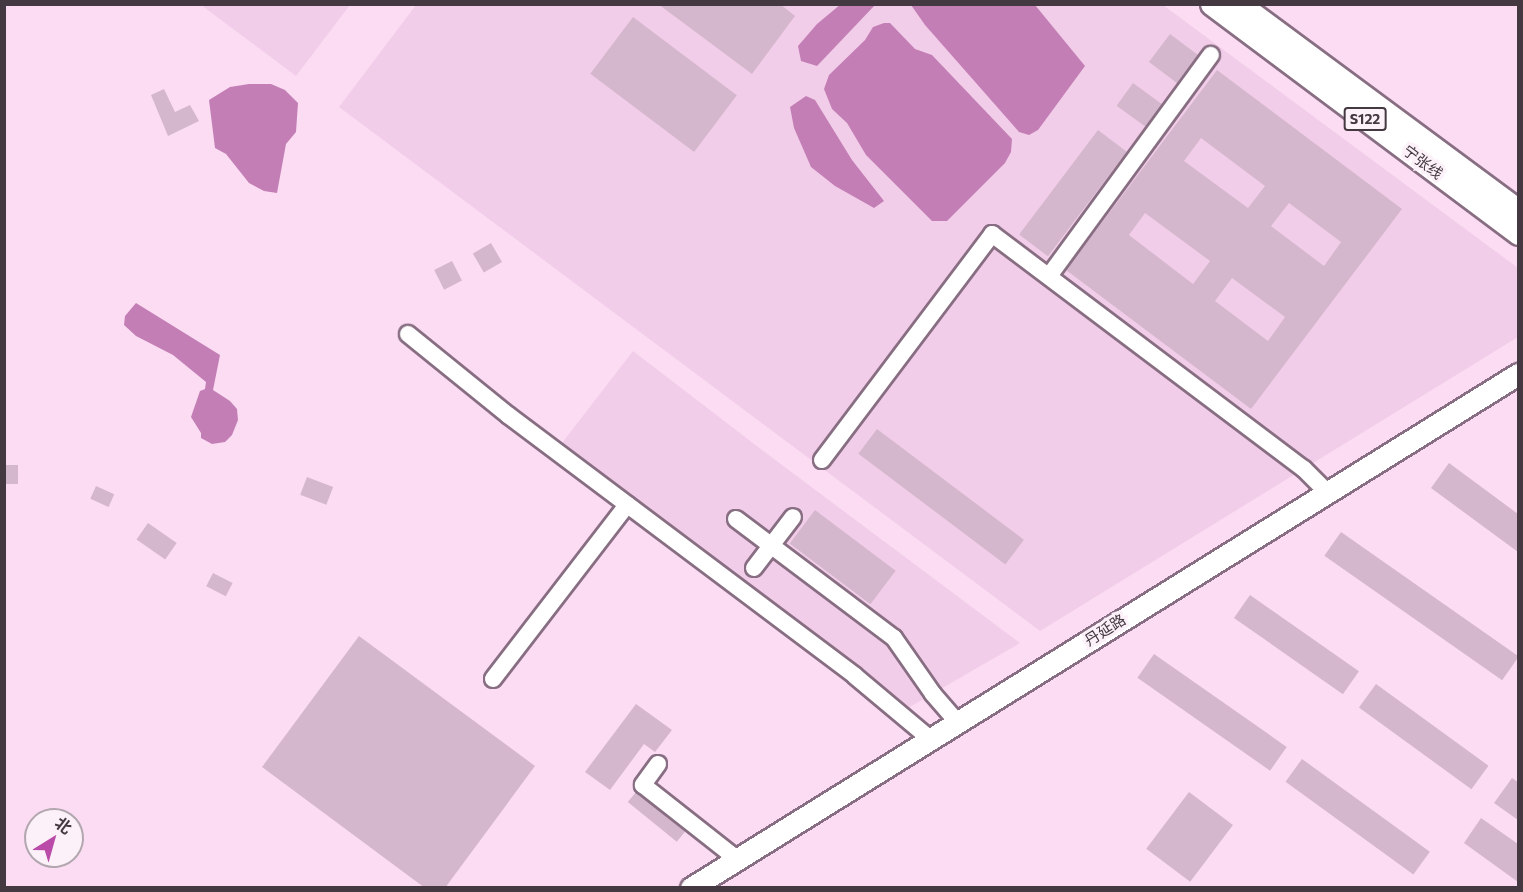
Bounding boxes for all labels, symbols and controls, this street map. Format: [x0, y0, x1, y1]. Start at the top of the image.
road number: S122 [1342, 108, 1388, 130]
street label: 宁张线 [1400, 141, 1446, 183]
street label: 丹延路 [1081, 610, 1129, 650]
north arrow [24, 808, 84, 868]
text: 北 [52, 812, 76, 837]

